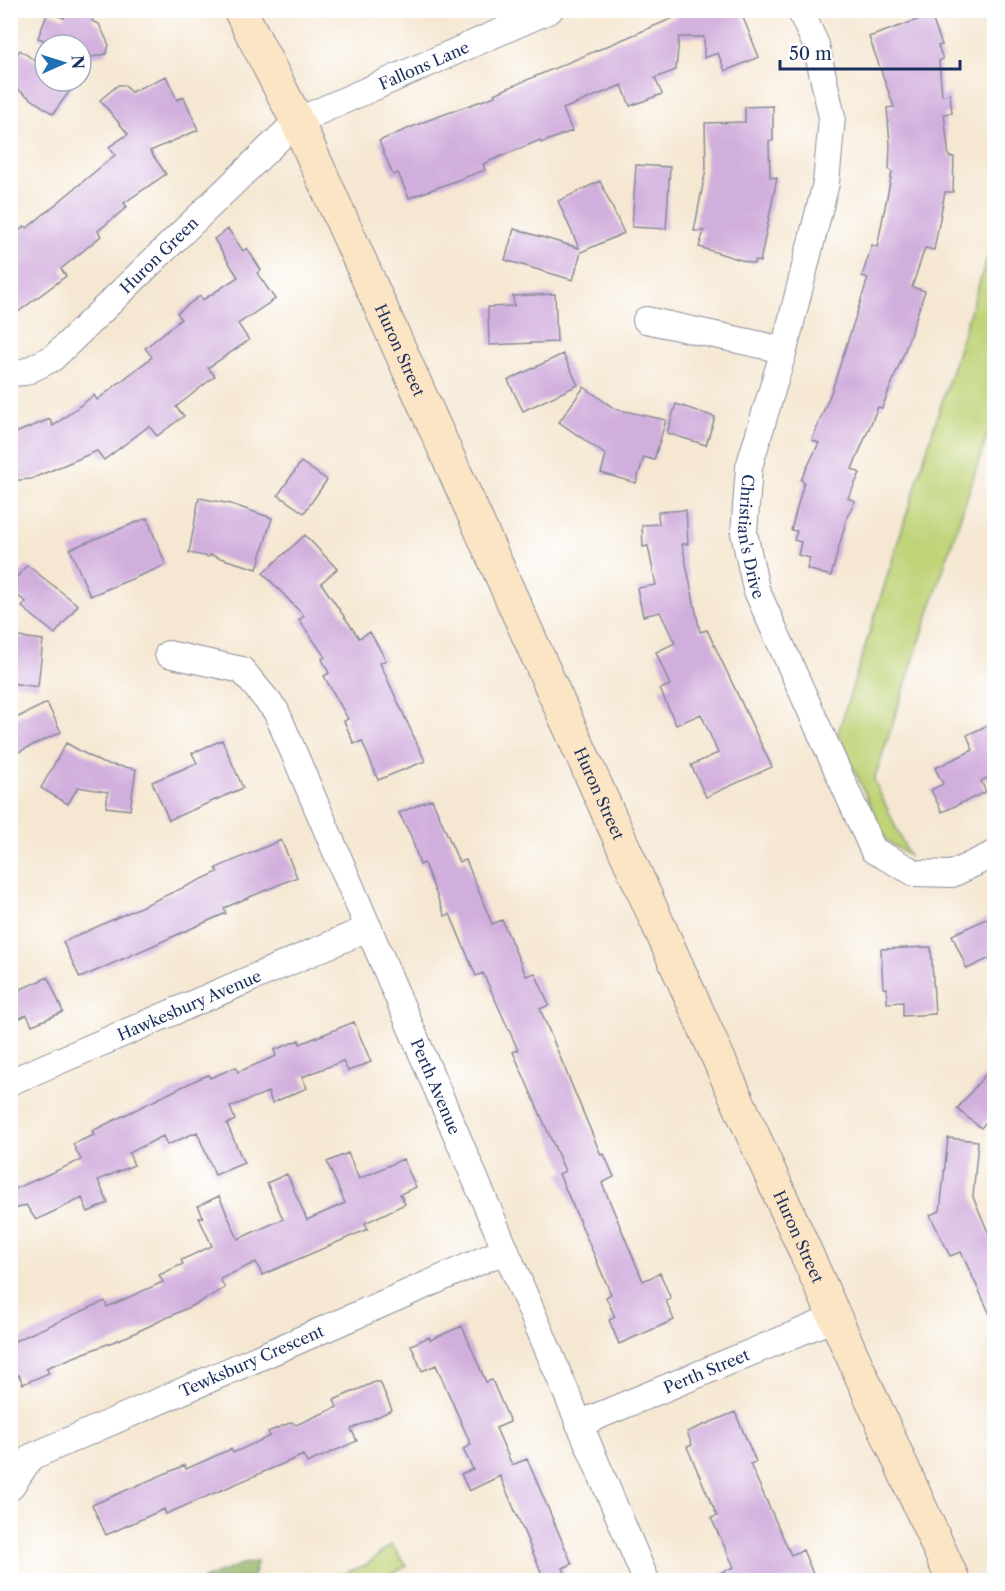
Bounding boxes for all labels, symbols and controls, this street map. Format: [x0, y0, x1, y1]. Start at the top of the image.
north arrow [33, 33, 93, 93]
scale bar [780, 33, 960, 71]
street label: Fallons Lane [375, 37, 472, 94]
text: 50 m [789, 43, 832, 65]
text: N [68, 55, 88, 70]
street label: Huron Green [116, 213, 202, 298]
street label: Huron Street [371, 301, 430, 400]
street label: Christian's Drive [734, 473, 769, 602]
street label: Huron Street [570, 744, 629, 843]
street label: Hawkesbury Avenue [114, 965, 264, 1045]
street label: Perth Avenue [407, 1036, 465, 1137]
street label: Huron Street [769, 1187, 828, 1286]
street label: Tewksbury Crescent [176, 1321, 327, 1401]
street label: Perth Street [660, 1344, 753, 1398]

